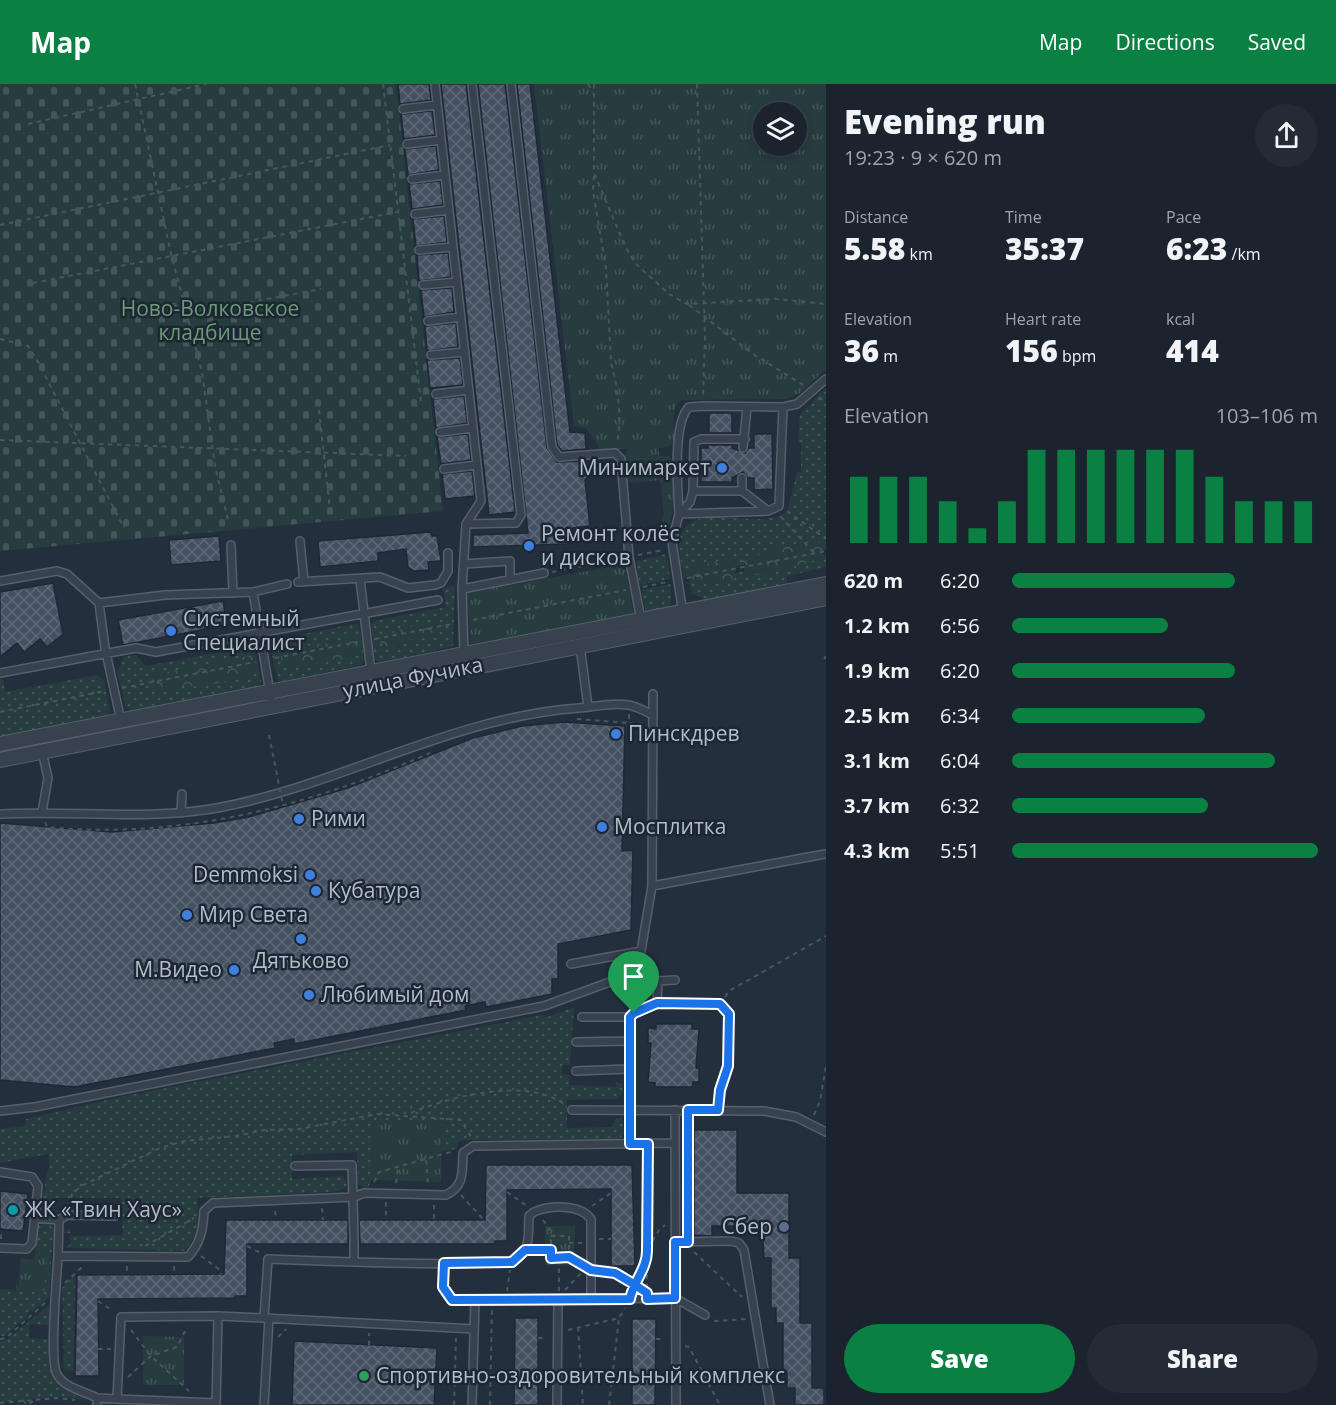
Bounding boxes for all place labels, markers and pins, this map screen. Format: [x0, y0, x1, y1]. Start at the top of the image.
place label: Минимаркет [579, 453, 710, 481]
marker: Минимаркет [715, 461, 729, 475]
place label: Ремонт колёс и дисков [541, 519, 679, 571]
marker: Ремонт колёс и дисков [522, 539, 536, 553]
place label: Системный Специалист [183, 604, 305, 656]
marker: Системный Специалист [164, 624, 178, 638]
place label: Пинскдрев [628, 719, 740, 747]
marker: Пинскдрев [609, 727, 623, 741]
place label: Рими [311, 804, 366, 832]
marker: Рими [292, 812, 306, 826]
place label: Мосплитка [614, 812, 726, 840]
marker: Мосплитка [595, 820, 609, 834]
place label: Demmoksi [193, 860, 298, 888]
marker: Demmoksi [303, 868, 317, 882]
place label: Кубатура [328, 876, 420, 904]
marker: Кубатура [309, 884, 323, 898]
place label: Мир Света [199, 900, 308, 928]
marker: Мир Света [180, 908, 194, 922]
marker: Дятьково [294, 932, 308, 946]
place label: Дятьково [253, 946, 349, 974]
pin [608, 951, 659, 1013]
place label: М.Видео [134, 955, 222, 983]
marker: М.Видео [227, 963, 241, 977]
place label: Любимый дом [321, 980, 469, 1008]
marker: Любимый дом [302, 988, 316, 1002]
place label: ЖК «Твин Хаус» [25, 1195, 182, 1223]
marker: ЖК «Твин Хаус» [6, 1203, 20, 1217]
place label: Сбер [722, 1212, 772, 1240]
marker: Сбер [777, 1220, 791, 1234]
place label: Спортивно-оздоровительный комплекс [376, 1361, 785, 1389]
marker: Спортивно-оздоровительный комплекс [357, 1369, 371, 1383]

